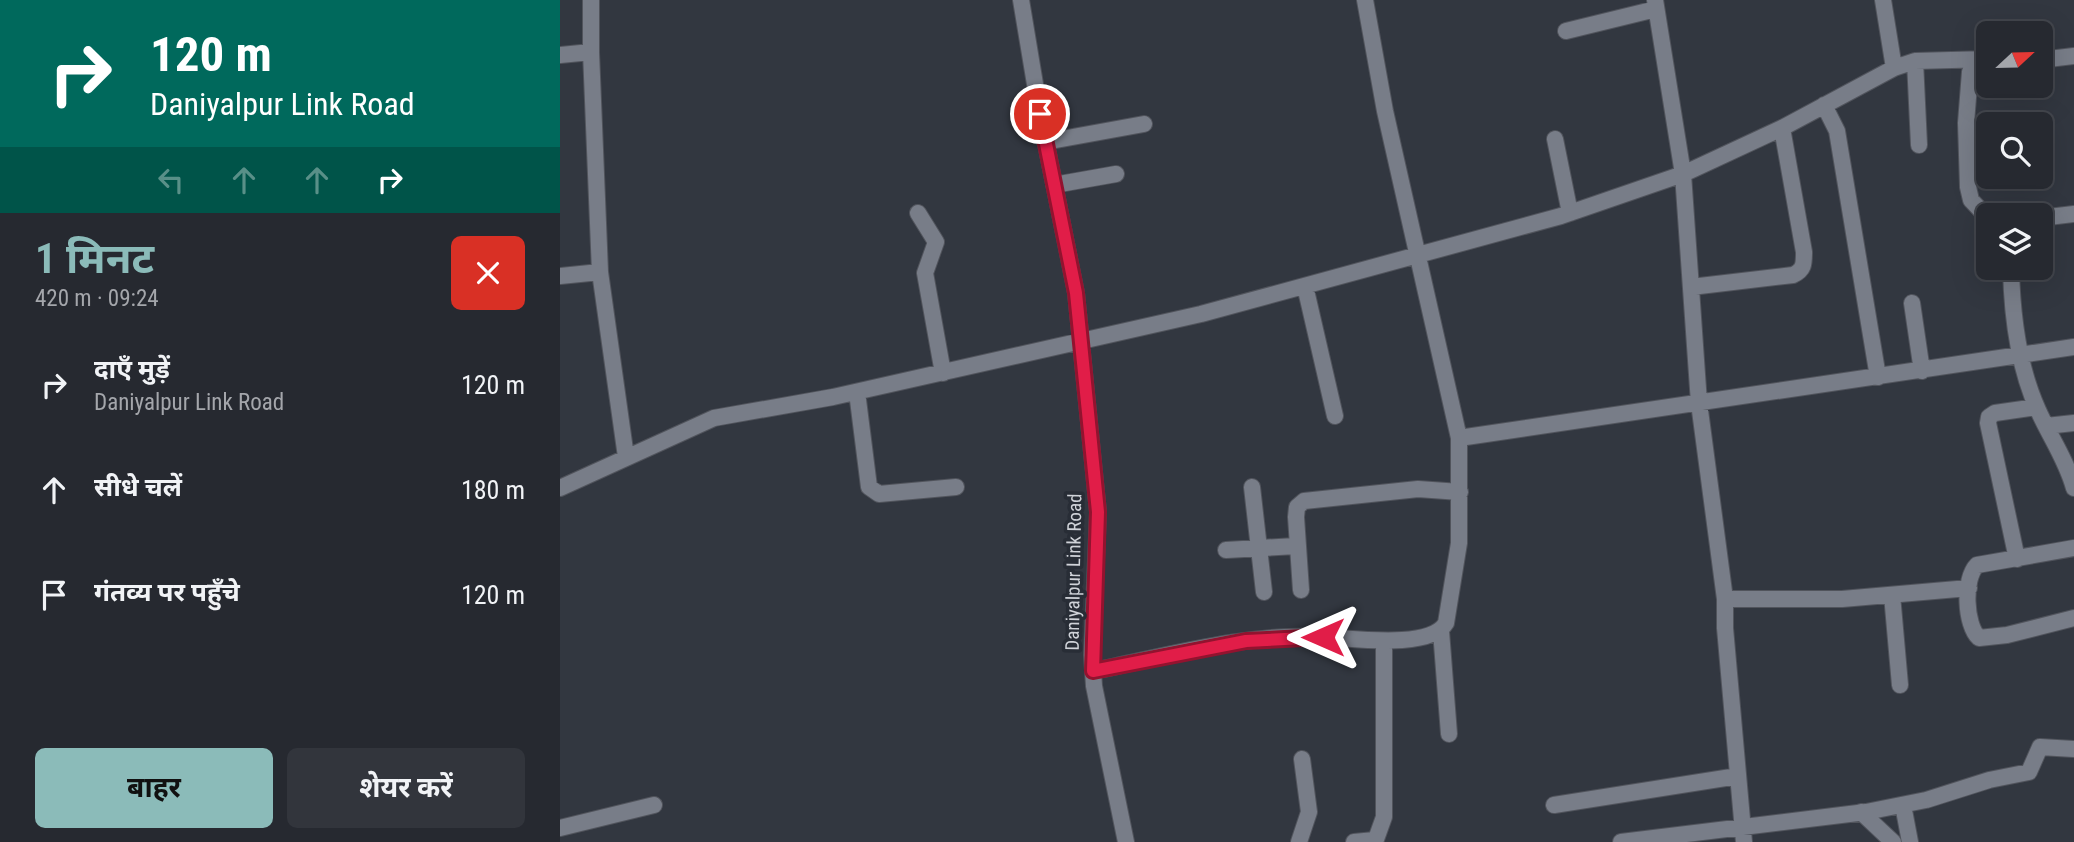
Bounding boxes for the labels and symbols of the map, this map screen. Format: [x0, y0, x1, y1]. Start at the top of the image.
north arrow [1976, 21, 2053, 98]
pin [1010, 84, 1070, 144]
street label: Daniyalpur Link Road [1061, 493, 1086, 651]
position arrow [1286, 600, 1360, 674]

